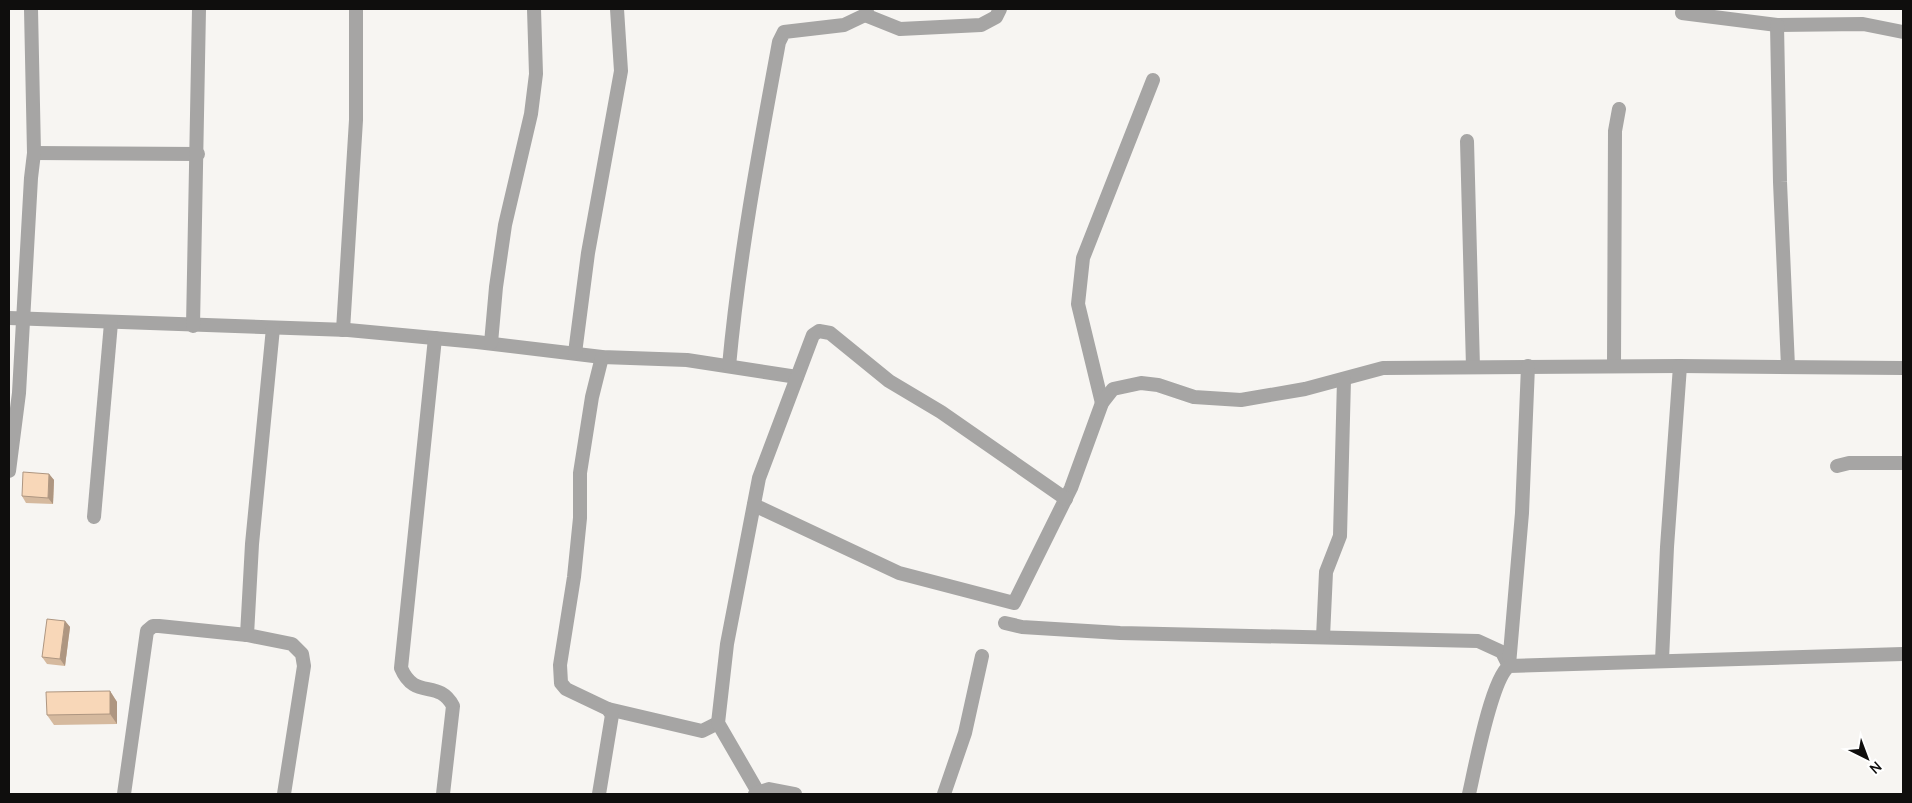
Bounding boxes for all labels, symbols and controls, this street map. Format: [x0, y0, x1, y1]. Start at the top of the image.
north arrow [1842, 733, 1892, 783]
text: N [1866, 758, 1886, 778]

